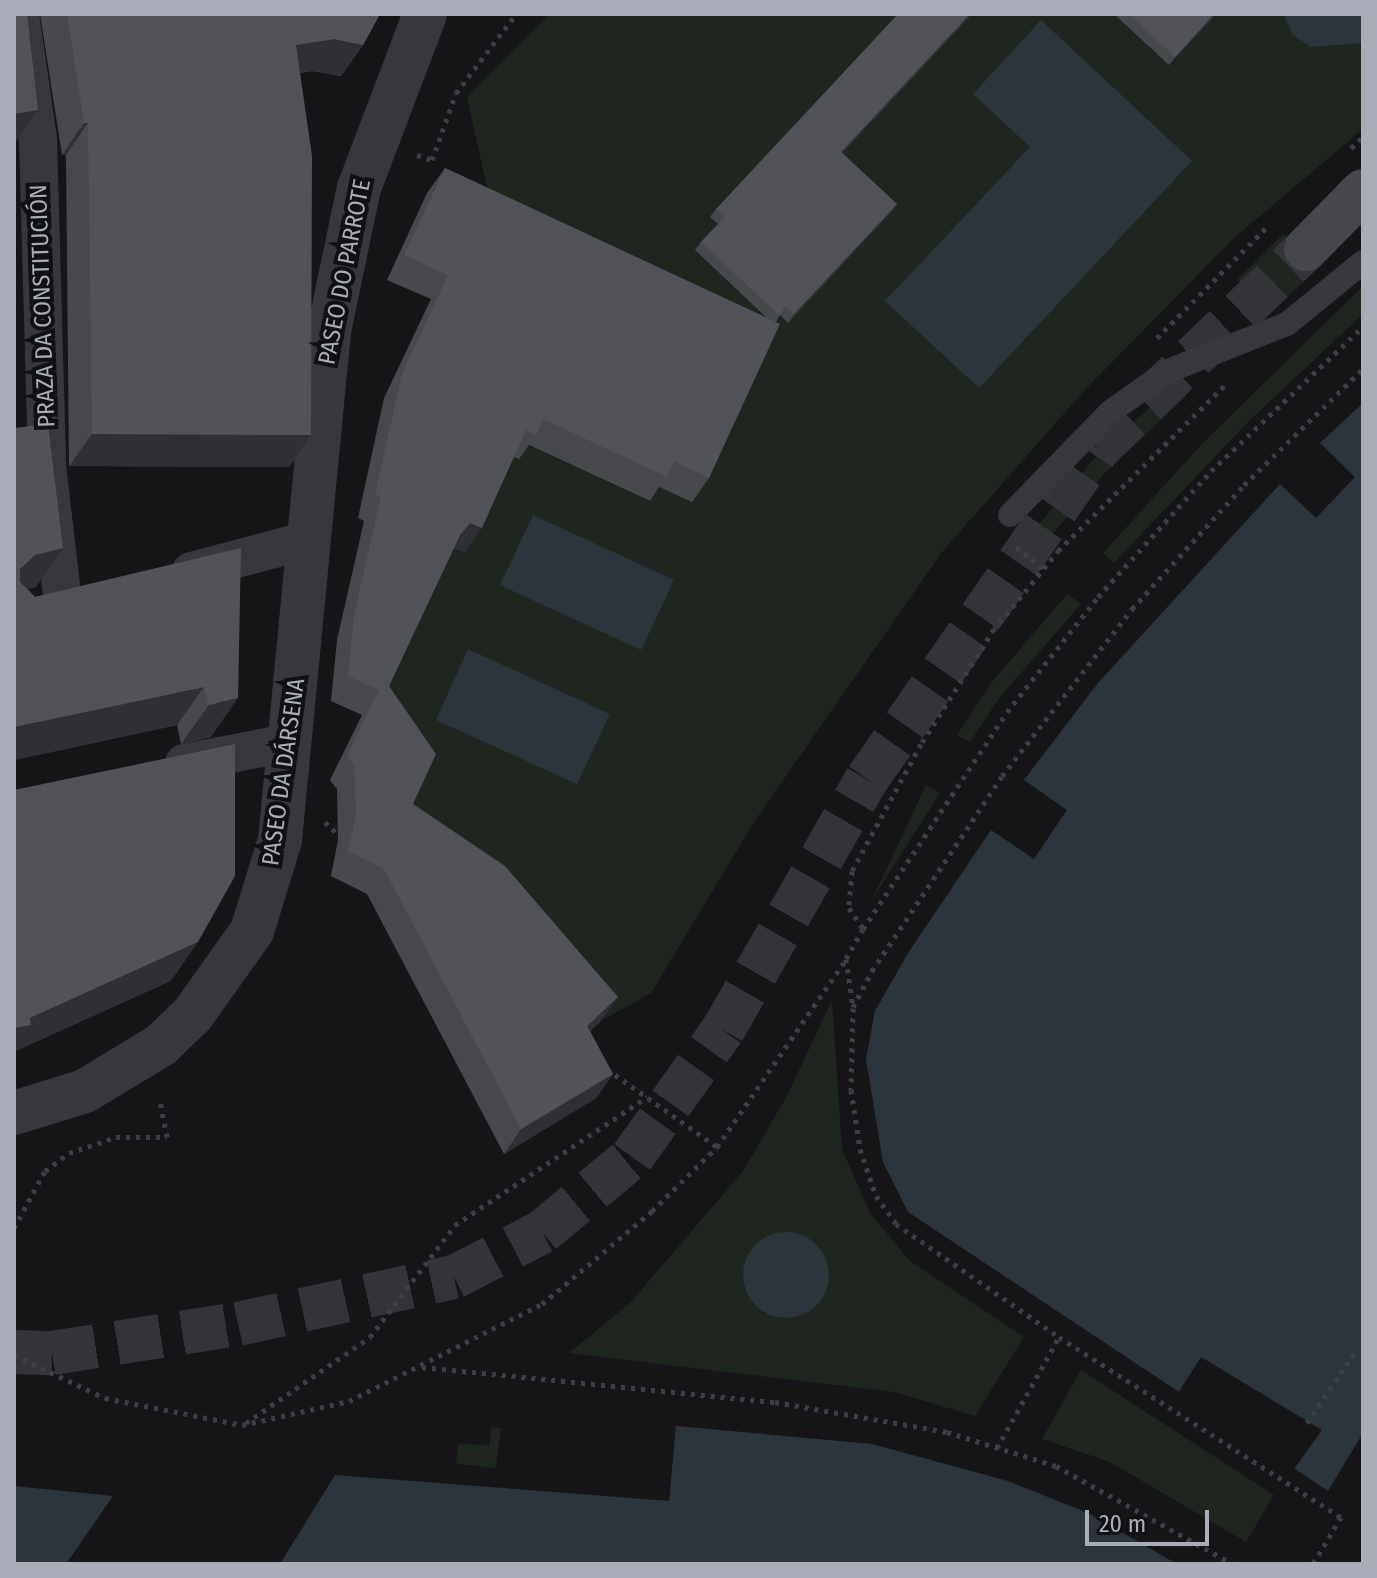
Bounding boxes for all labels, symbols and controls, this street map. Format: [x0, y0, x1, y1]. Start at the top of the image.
street label: PASEO DO PARROTE [313, 177, 377, 367]
street label: PRAZA DA CONSTITUCIÓN [24, 184, 62, 428]
street label: PASEO DA DÁRSENA [257, 676, 311, 868]
scale bar [1089, 1494, 1213, 1544]
text: 20 m [1099, 1510, 1146, 1538]

